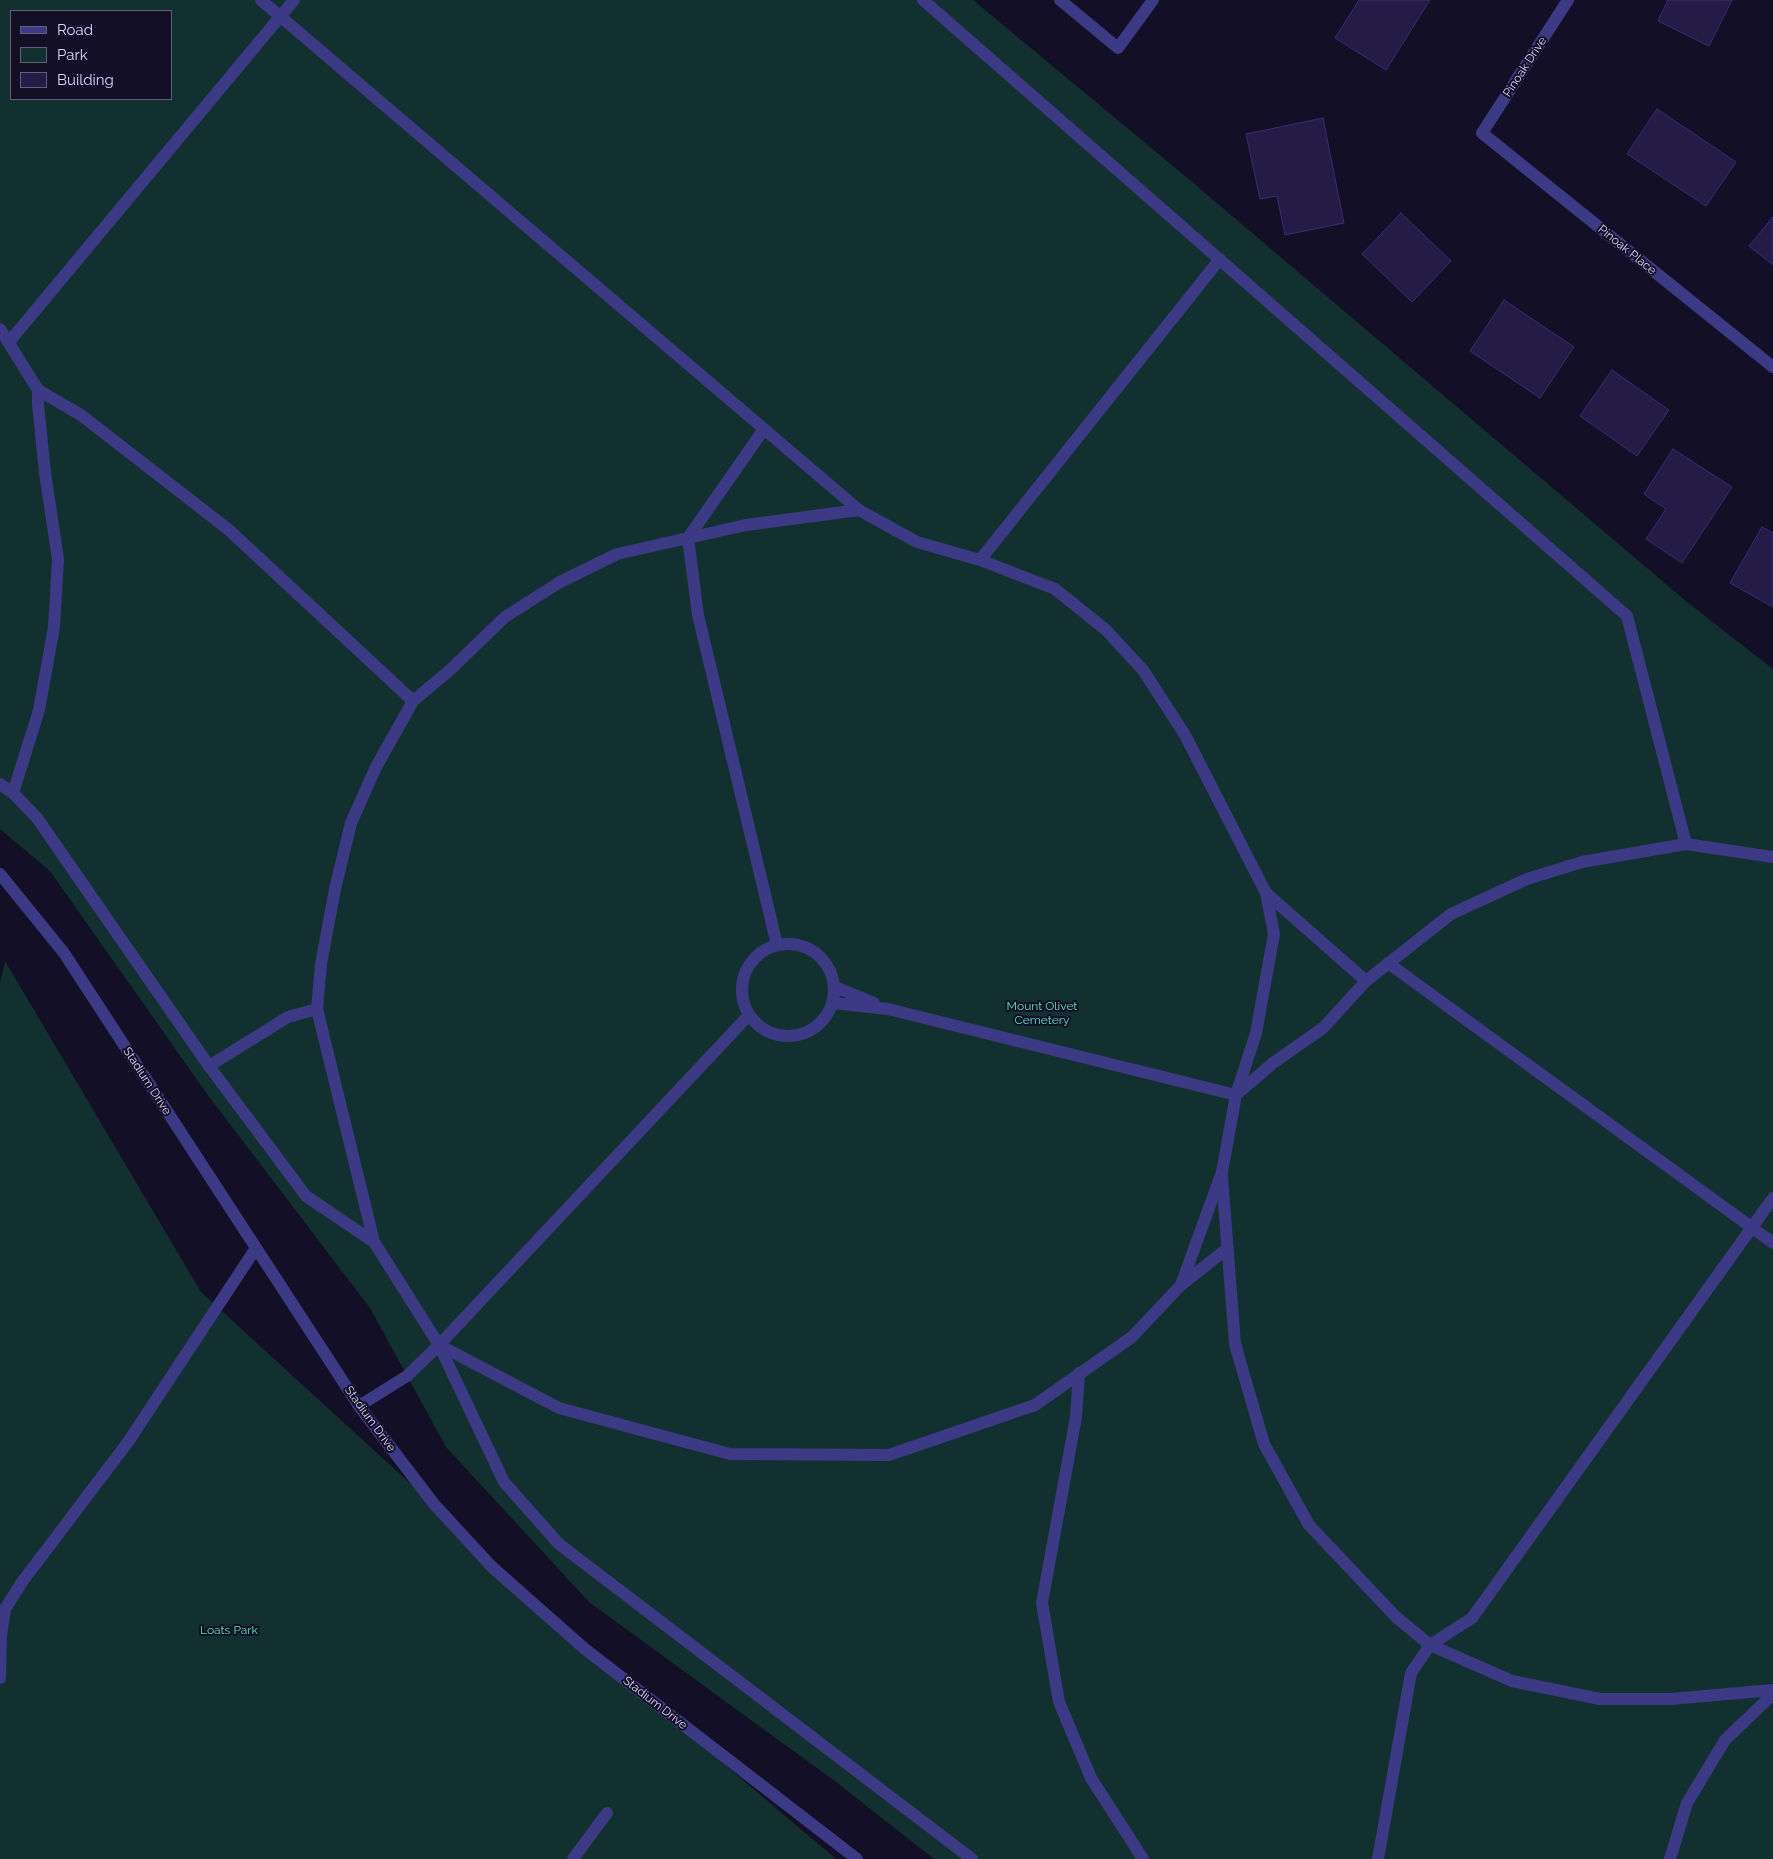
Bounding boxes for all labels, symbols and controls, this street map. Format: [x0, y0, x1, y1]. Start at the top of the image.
legend [10, 10, 172, 100]
text: Road [57, 21, 93, 39]
street label: Pinoak Drive [1500, 34, 1550, 100]
text: Park [57, 46, 88, 64]
text: Building [57, 71, 114, 89]
street label: Pinoak Place [1595, 222, 1659, 278]
park label: Mount Olivet Cemetery [1007, 999, 1077, 1027]
street label: Stadium Drive [120, 1045, 174, 1117]
street label: Stadium Drive [341, 1383, 399, 1455]
park label: Loats Park [200, 1623, 258, 1637]
street label: Stadium Drive [620, 1673, 690, 1733]

